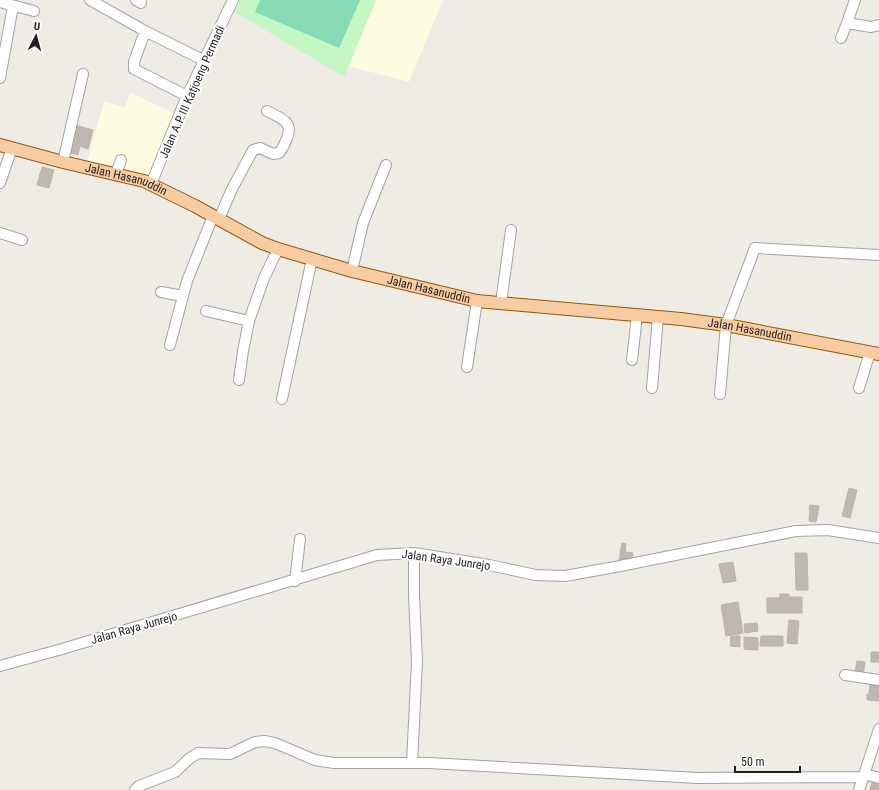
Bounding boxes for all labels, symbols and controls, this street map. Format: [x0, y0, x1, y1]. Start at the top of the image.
north arrow [16, 16, 56, 56]
text: U [33, 20, 41, 33]
street label: Jalan A.P III Katjoeng Permadi [156, 23, 228, 161]
street label: Jalan Hasanuddin [84, 160, 170, 198]
street label: Jalan Hasanuddin [386, 273, 472, 306]
street label: Jalan Hasanuddin [707, 316, 793, 344]
street label: Jalan Raya Junrejo [401, 547, 491, 573]
street label: Jalan Raya Junrejo [89, 609, 179, 647]
scale bar [735, 748, 800, 774]
text: 50 m [741, 755, 765, 769]

